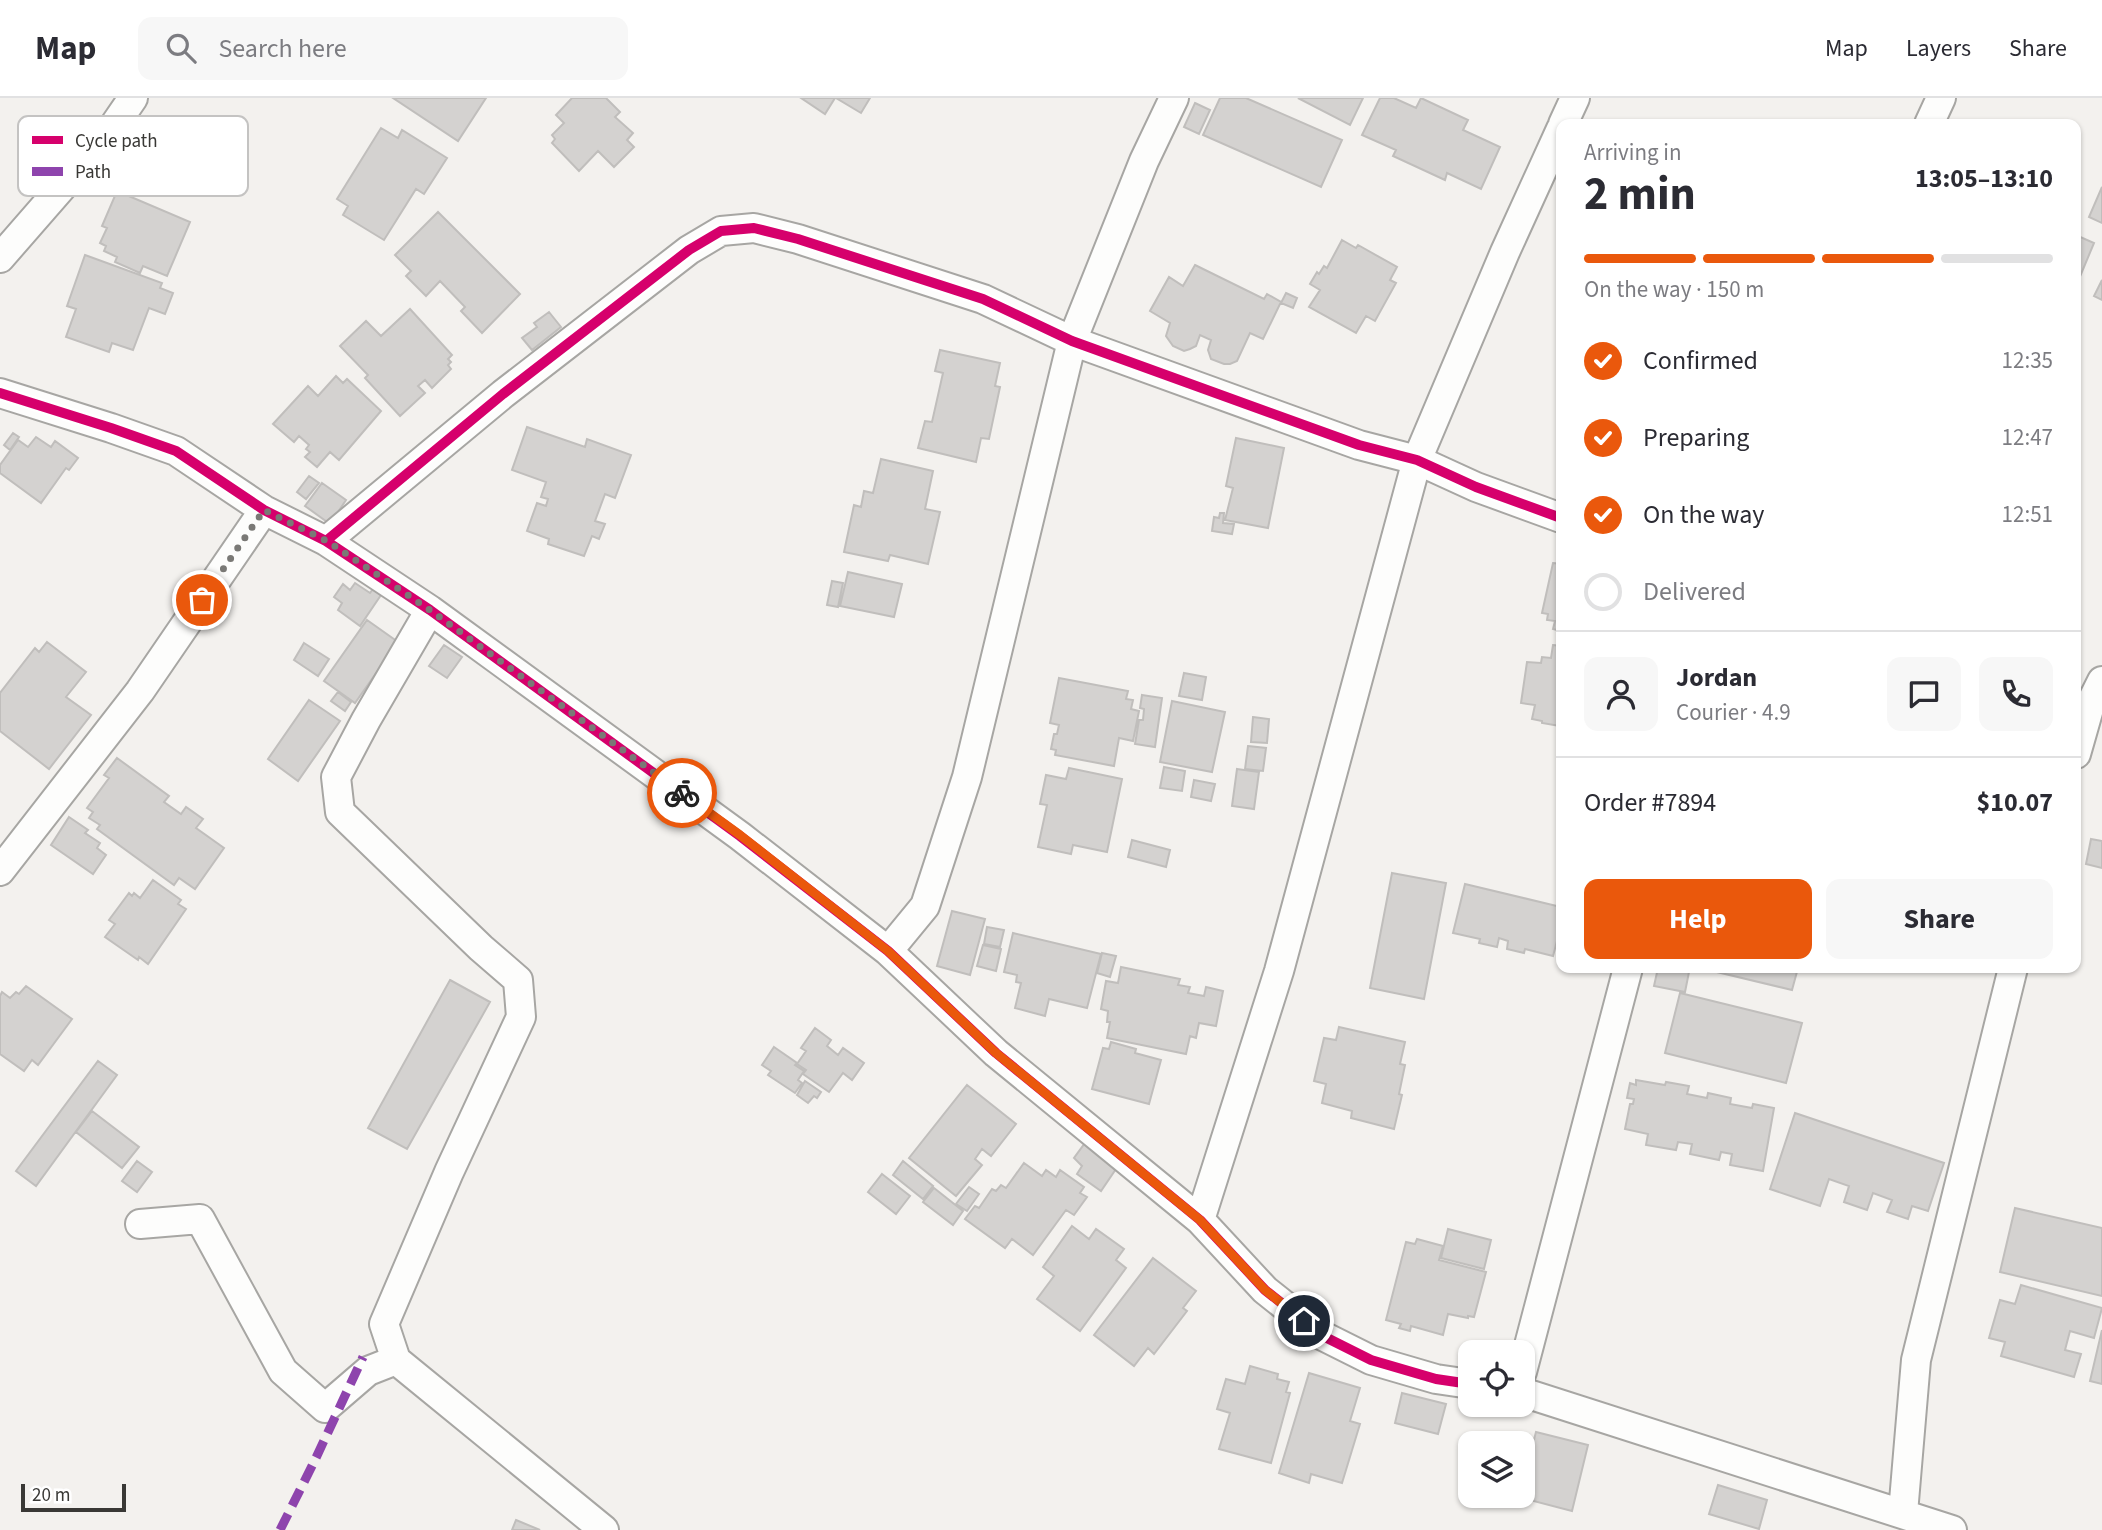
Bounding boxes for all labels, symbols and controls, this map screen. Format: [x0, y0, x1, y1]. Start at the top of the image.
search box [138, 17, 628, 80]
text: Map [35, 25, 96, 72]
icon: search [162, 29, 200, 67]
text: Search here [218, 30, 347, 67]
text: Map [1825, 31, 1868, 66]
text: Layers [1906, 31, 1971, 66]
text: Share [2009, 31, 2067, 66]
legend [18, 116, 248, 196]
text: Cycle path [75, 128, 157, 155]
text: Arriving in [1584, 136, 1682, 169]
text: Path [75, 159, 111, 186]
text: 13:05–13:10 [1915, 160, 2053, 197]
text: 2 min [1584, 162, 1696, 227]
text: On the way · 150 m [1584, 273, 1764, 306]
icon: check [1584, 342, 1622, 380]
text: Confirmed [1643, 342, 1758, 379]
text: 12:35 [2002, 344, 2053, 377]
icon: check [1584, 419, 1622, 457]
text: Preparing [1643, 419, 1749, 456]
text: 12:47 [2002, 421, 2053, 454]
icon: check [1584, 496, 1622, 534]
text: On the way [1643, 496, 1764, 533]
text: 12:51 [2002, 498, 2053, 531]
pin [172, 570, 232, 630]
text: Delivered [1643, 573, 1746, 610]
icon: bag [183, 581, 221, 619]
button: person [1584, 657, 1658, 731]
button: chat [1887, 657, 1961, 731]
button: phone [1979, 657, 2053, 731]
text: Jordan [1676, 659, 1757, 696]
text: Courier · 4.9 [1676, 696, 1791, 729]
courier [647, 758, 717, 828]
icon: bike [663, 774, 701, 812]
text: Order #7894 [1584, 784, 1716, 821]
text: $10.07 [1977, 784, 2053, 821]
button: Help [1584, 879, 1812, 959]
button: Share [1826, 879, 2053, 959]
pin [1274, 1291, 1334, 1351]
icon: home [1285, 1302, 1323, 1340]
map controls [1458, 1340, 1535, 1508]
button: locate [1458, 1340, 1535, 1417]
button: layers [1458, 1431, 1535, 1508]
scale bar [21, 1481, 126, 1513]
text: 20 m [32, 1482, 70, 1509]

